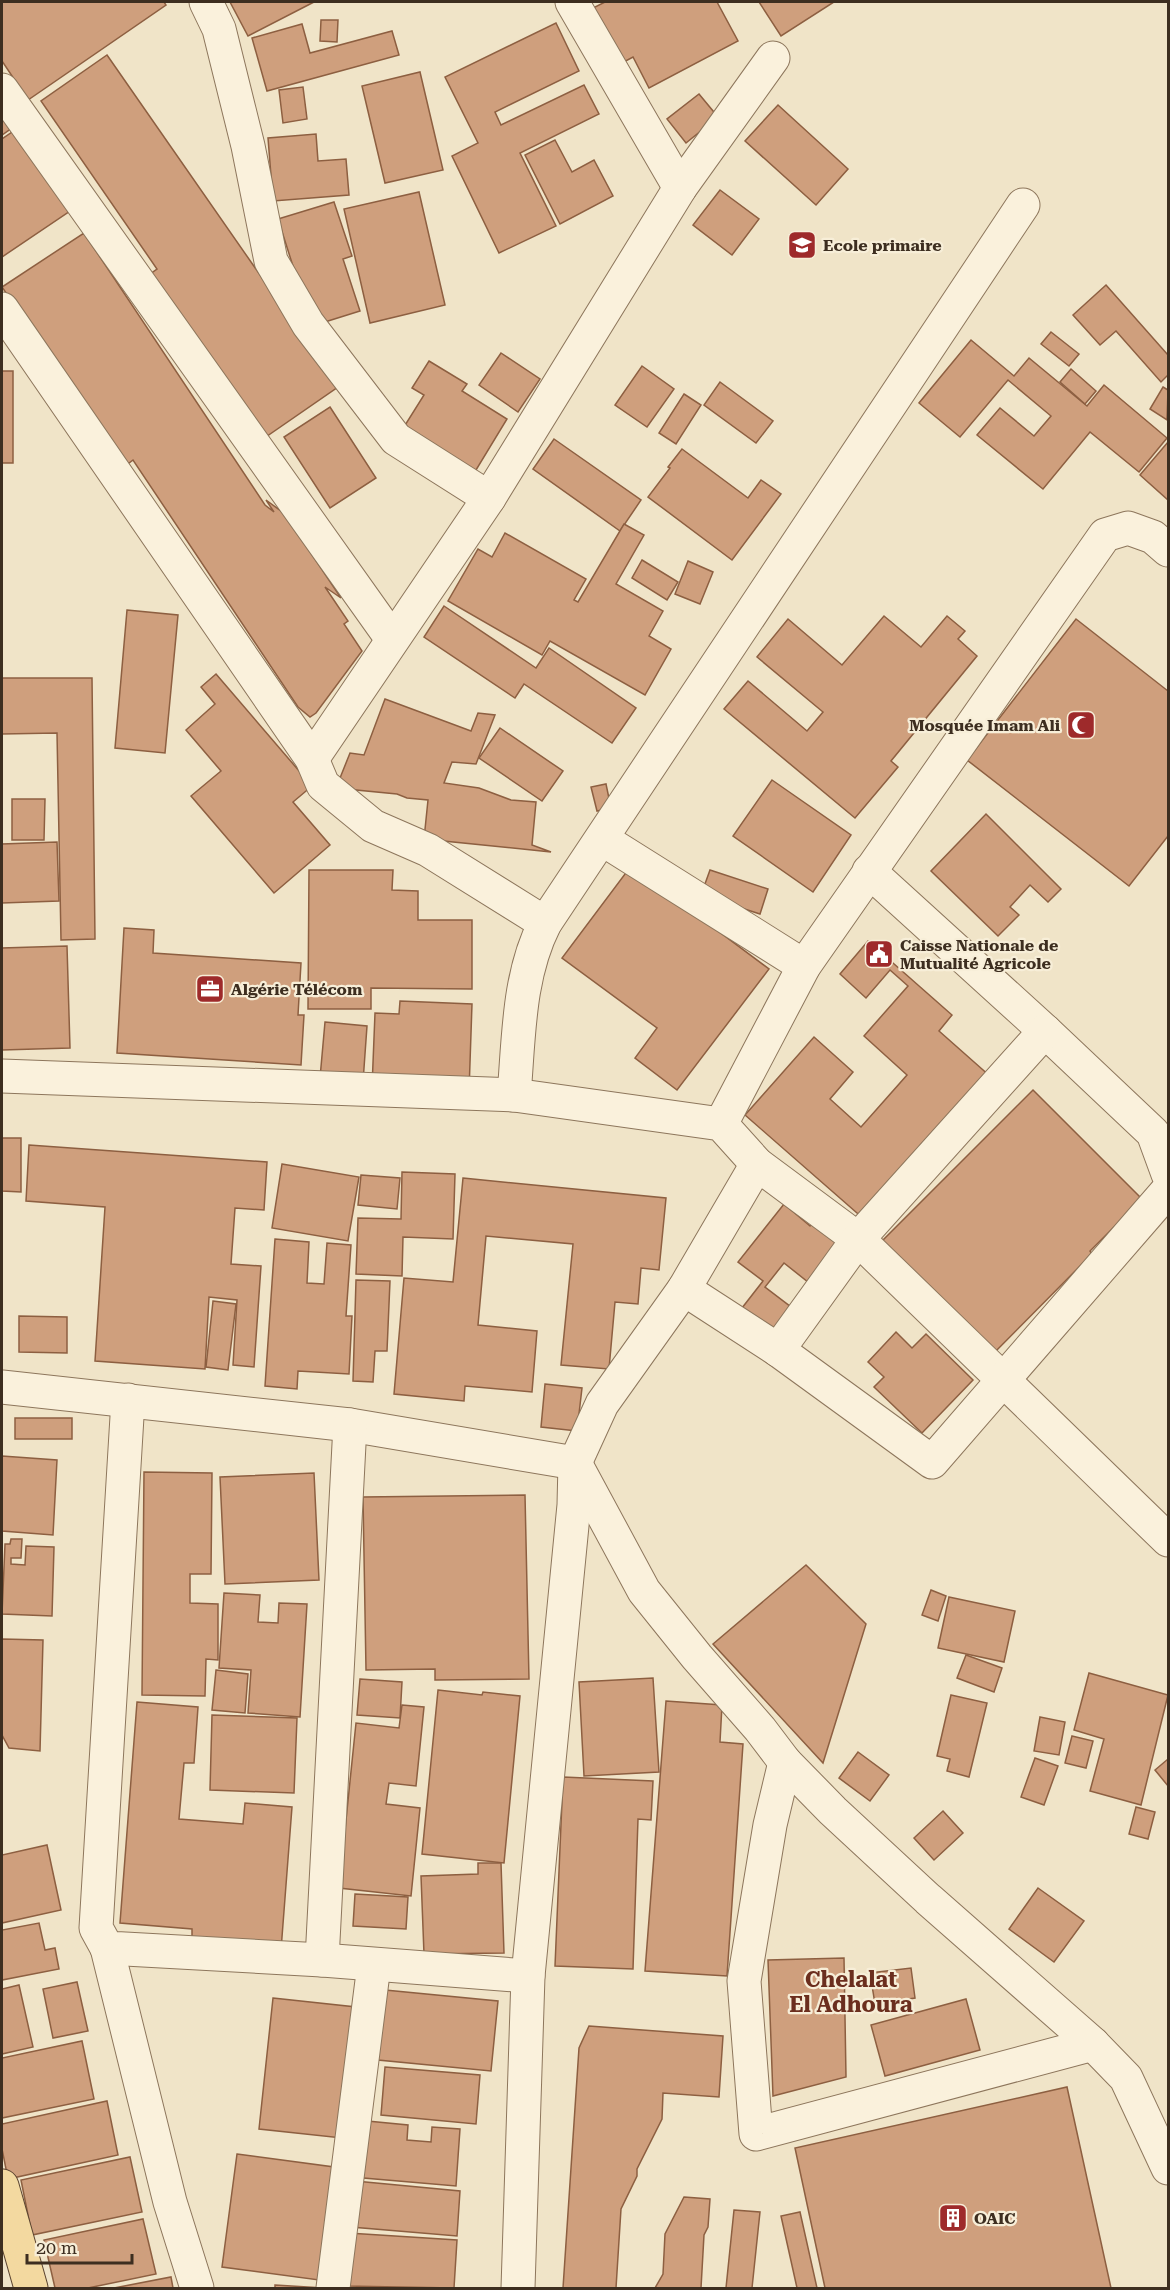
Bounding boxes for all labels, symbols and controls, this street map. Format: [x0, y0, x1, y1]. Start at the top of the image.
school or university icon: Ecole primaire [786, 229, 818, 261]
place label: Ecole primaire [823, 236, 942, 255]
mosque icon: Mosquée Imam Ali [1065, 709, 1097, 741]
place label: Mosquée Imam Ali [909, 716, 1061, 735]
place label: Caisse Nationale de Mutualité Agricole [900, 936, 1058, 973]
public building icon: Caisse Nationale de Mutualité Agricole [863, 938, 895, 970]
office icon: Algérie Télécom [194, 973, 226, 1005]
place label: Algérie Télécom [231, 980, 363, 999]
district label: Chelalat El Adhoura [789, 1967, 913, 2017]
building icon: OAIC [937, 2202, 969, 2234]
place label: OAIC [974, 2209, 1016, 2228]
scale bar [27, 2227, 132, 2265]
text: 20 m [36, 2237, 77, 2258]

